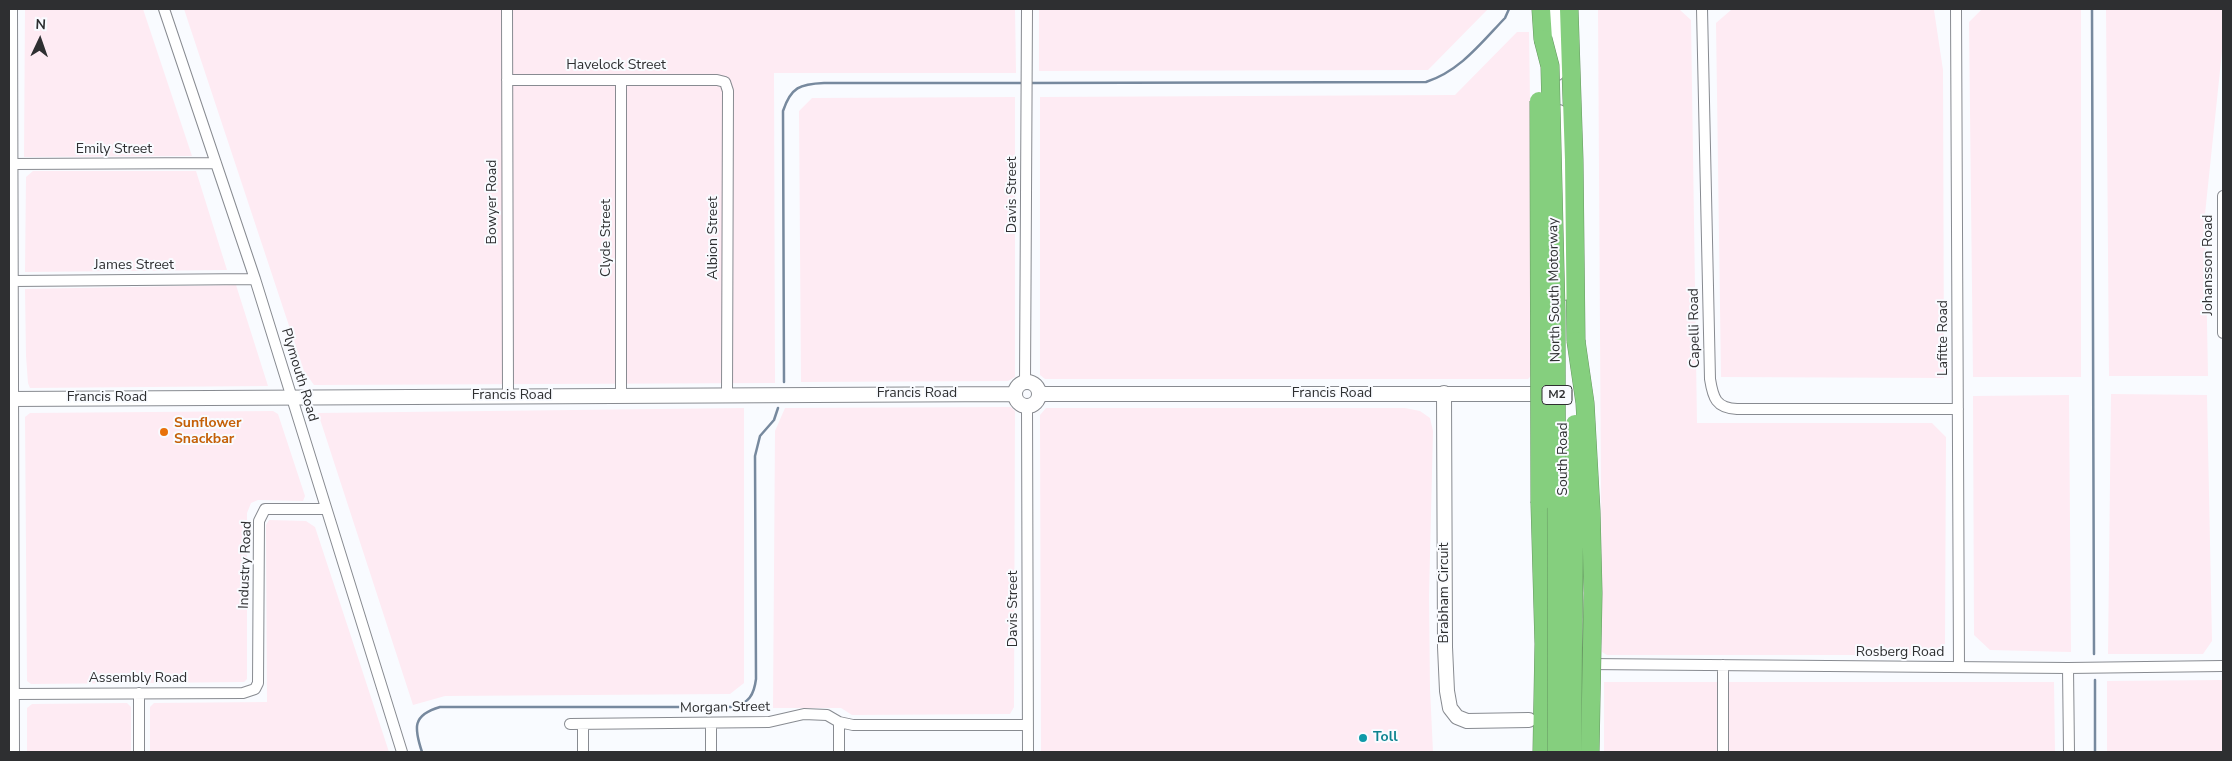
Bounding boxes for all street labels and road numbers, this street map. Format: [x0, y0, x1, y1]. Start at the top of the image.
street label: Havelock Street [566, 58, 666, 74]
street label: Emily Street [76, 142, 152, 158]
street label: Davis Street [1005, 157, 1021, 233]
street label: Bowyer Road [485, 160, 501, 244]
street label: Albion Street [706, 196, 722, 280]
street label: Clyde Street [599, 199, 615, 277]
street label: Johansson Road [2201, 214, 2217, 316]
street label: North South Motorway [1545, 218, 1565, 362]
street label: James Street [94, 258, 174, 274]
street label: Capelli Road [1686, 288, 1704, 368]
street label: Lafitte Road [1936, 300, 1952, 376]
street label: Plymouth Road [277, 326, 321, 424]
street label: Francis Road [877, 386, 957, 402]
street label: Francis Road [1292, 386, 1372, 402]
road number: M2 [1542, 386, 1572, 404]
street label: Francis Road [472, 388, 552, 404]
street label: Francis Road [67, 390, 147, 406]
street label: South Road [1556, 422, 1572, 496]
street label: Industry Road [236, 521, 256, 609]
street label: Brabham Circuit [1437, 542, 1453, 644]
street label: Davis Street [1006, 571, 1022, 647]
street label: Rosberg Road [1856, 645, 1944, 661]
street label: Assembly Road [89, 671, 187, 687]
street label: Morgan Street [680, 699, 770, 717]

